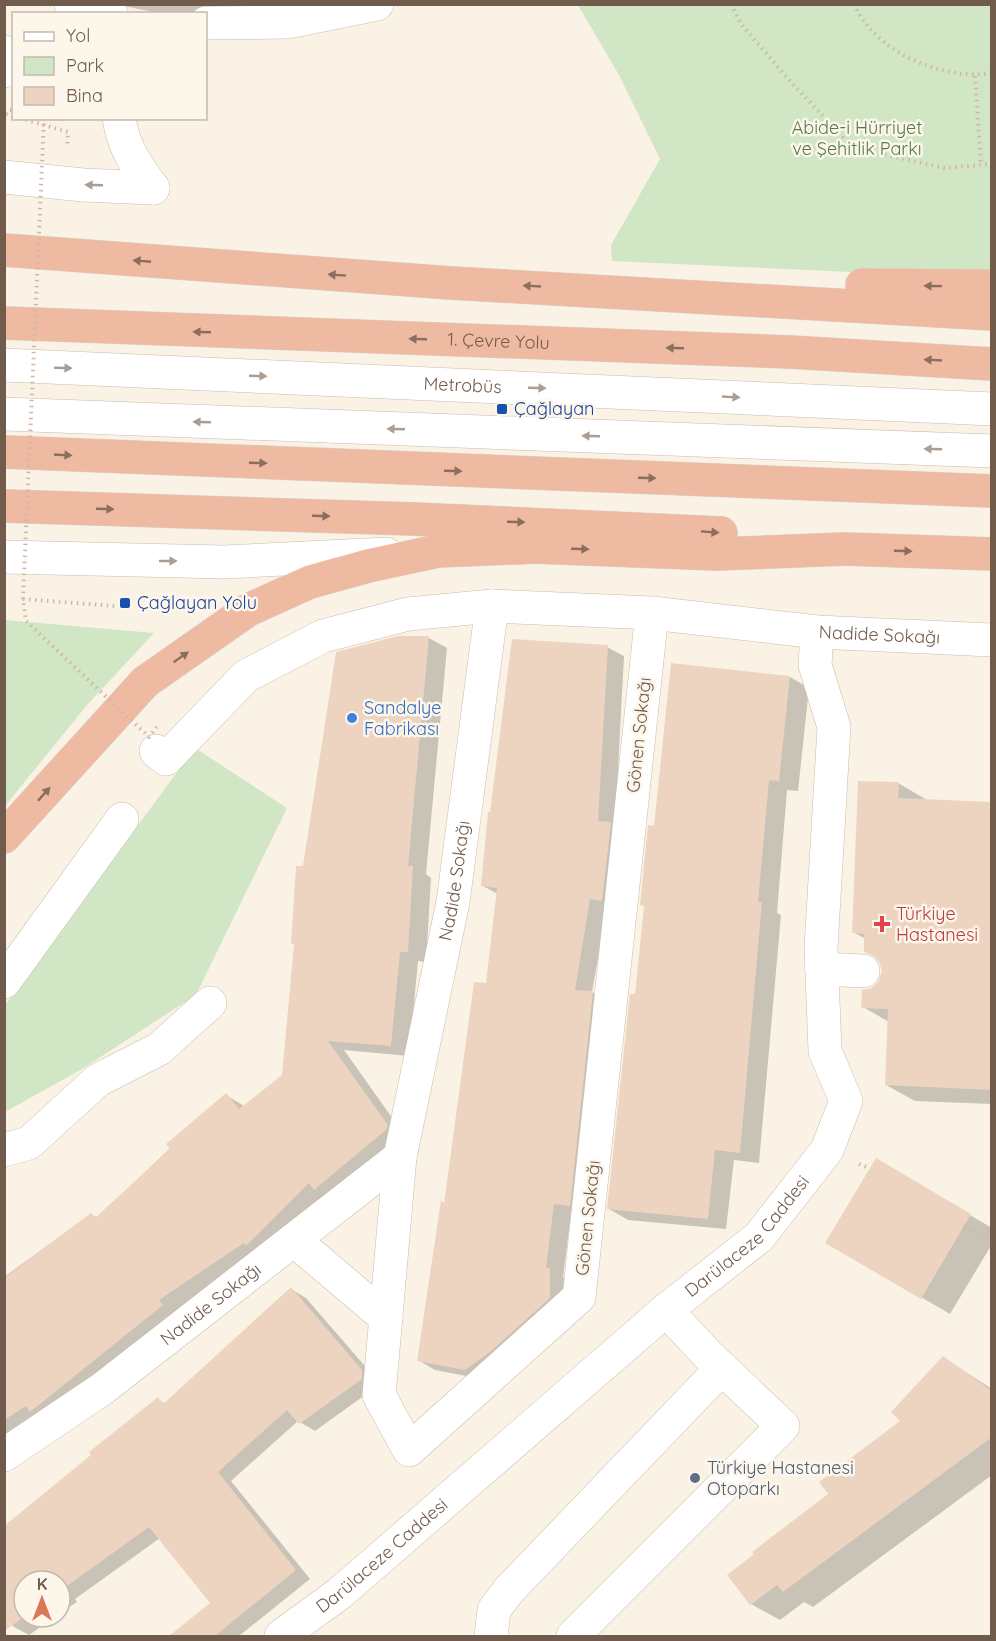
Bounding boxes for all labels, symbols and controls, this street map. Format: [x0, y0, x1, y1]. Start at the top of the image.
legend [12, 12, 207, 120]
text: Yol [66, 24, 90, 47]
text: Park [66, 54, 104, 77]
text: Bina [66, 84, 103, 107]
park label: Abide-i Hürriyet ve Şehitlik Parkı [792, 116, 922, 160]
one-way arrow [85, 181, 104, 190]
one-way arrow [133, 256, 152, 266]
one-way arrow [327, 270, 346, 280]
one-way arrow [924, 281, 943, 291]
one-way arrow [522, 282, 541, 291]
one-way arrow [192, 327, 211, 336]
street label: 1. Çevre Yolu [447, 327, 550, 354]
one-way arrow [408, 335, 427, 344]
one-way arrow [666, 343, 685, 353]
one-way arrow [924, 356, 943, 365]
one-way arrow [53, 363, 72, 372]
one-way arrow [248, 372, 267, 381]
street label: Metrobüs [423, 372, 502, 398]
one-way arrow [527, 384, 546, 393]
one-way arrow [722, 392, 741, 401]
place label: Çağlayan [514, 397, 594, 420]
marker: Çağlayan [495, 402, 509, 416]
one-way arrow [192, 417, 211, 427]
one-way arrow [387, 425, 406, 434]
one-way arrow [582, 432, 601, 441]
one-way arrow [924, 444, 943, 453]
one-way arrow [53, 450, 72, 459]
one-way arrow [248, 458, 267, 468]
one-way arrow [443, 466, 462, 475]
one-way arrow [638, 474, 657, 483]
one-way arrow [95, 504, 114, 513]
one-way arrow [311, 511, 330, 520]
one-way arrow [506, 518, 525, 527]
one-way arrow [701, 527, 720, 537]
one-way arrow [571, 545, 590, 554]
one-way arrow [894, 546, 913, 555]
one-way arrow [158, 556, 177, 566]
place label: Çağlayan Yolu [137, 591, 257, 614]
marker: Çağlayan Yolu [118, 596, 132, 610]
street label: Nadide Sokağı [818, 620, 941, 649]
one-way arrow [173, 651, 189, 663]
street label: Gönen Sokağı [621, 676, 656, 794]
place label: Sandalye Fabrikası [364, 696, 441, 740]
marker: Sandalye Fabrikası [345, 711, 359, 725]
one-way arrow [37, 787, 50, 802]
street label: Nadide Sokağı [433, 819, 475, 943]
place label: Türkiye Hastanesi [896, 902, 978, 946]
marker: Türkiye Hastanesi [873, 915, 891, 933]
street label: Gönen Sokağı [570, 1159, 605, 1277]
street label: Darülaceze Caddesi [680, 1170, 814, 1302]
street label: Nadide Sokağı [156, 1258, 265, 1350]
place label: Türkiye Hastanesi Otoparkı [707, 1456, 854, 1500]
marker: Türkiye Hastanesi Otoparkı [688, 1471, 702, 1485]
street label: Darülaceze Caddesi [311, 1493, 452, 1618]
north arrow [12, 1569, 72, 1629]
text: K [37, 1574, 47, 1594]

